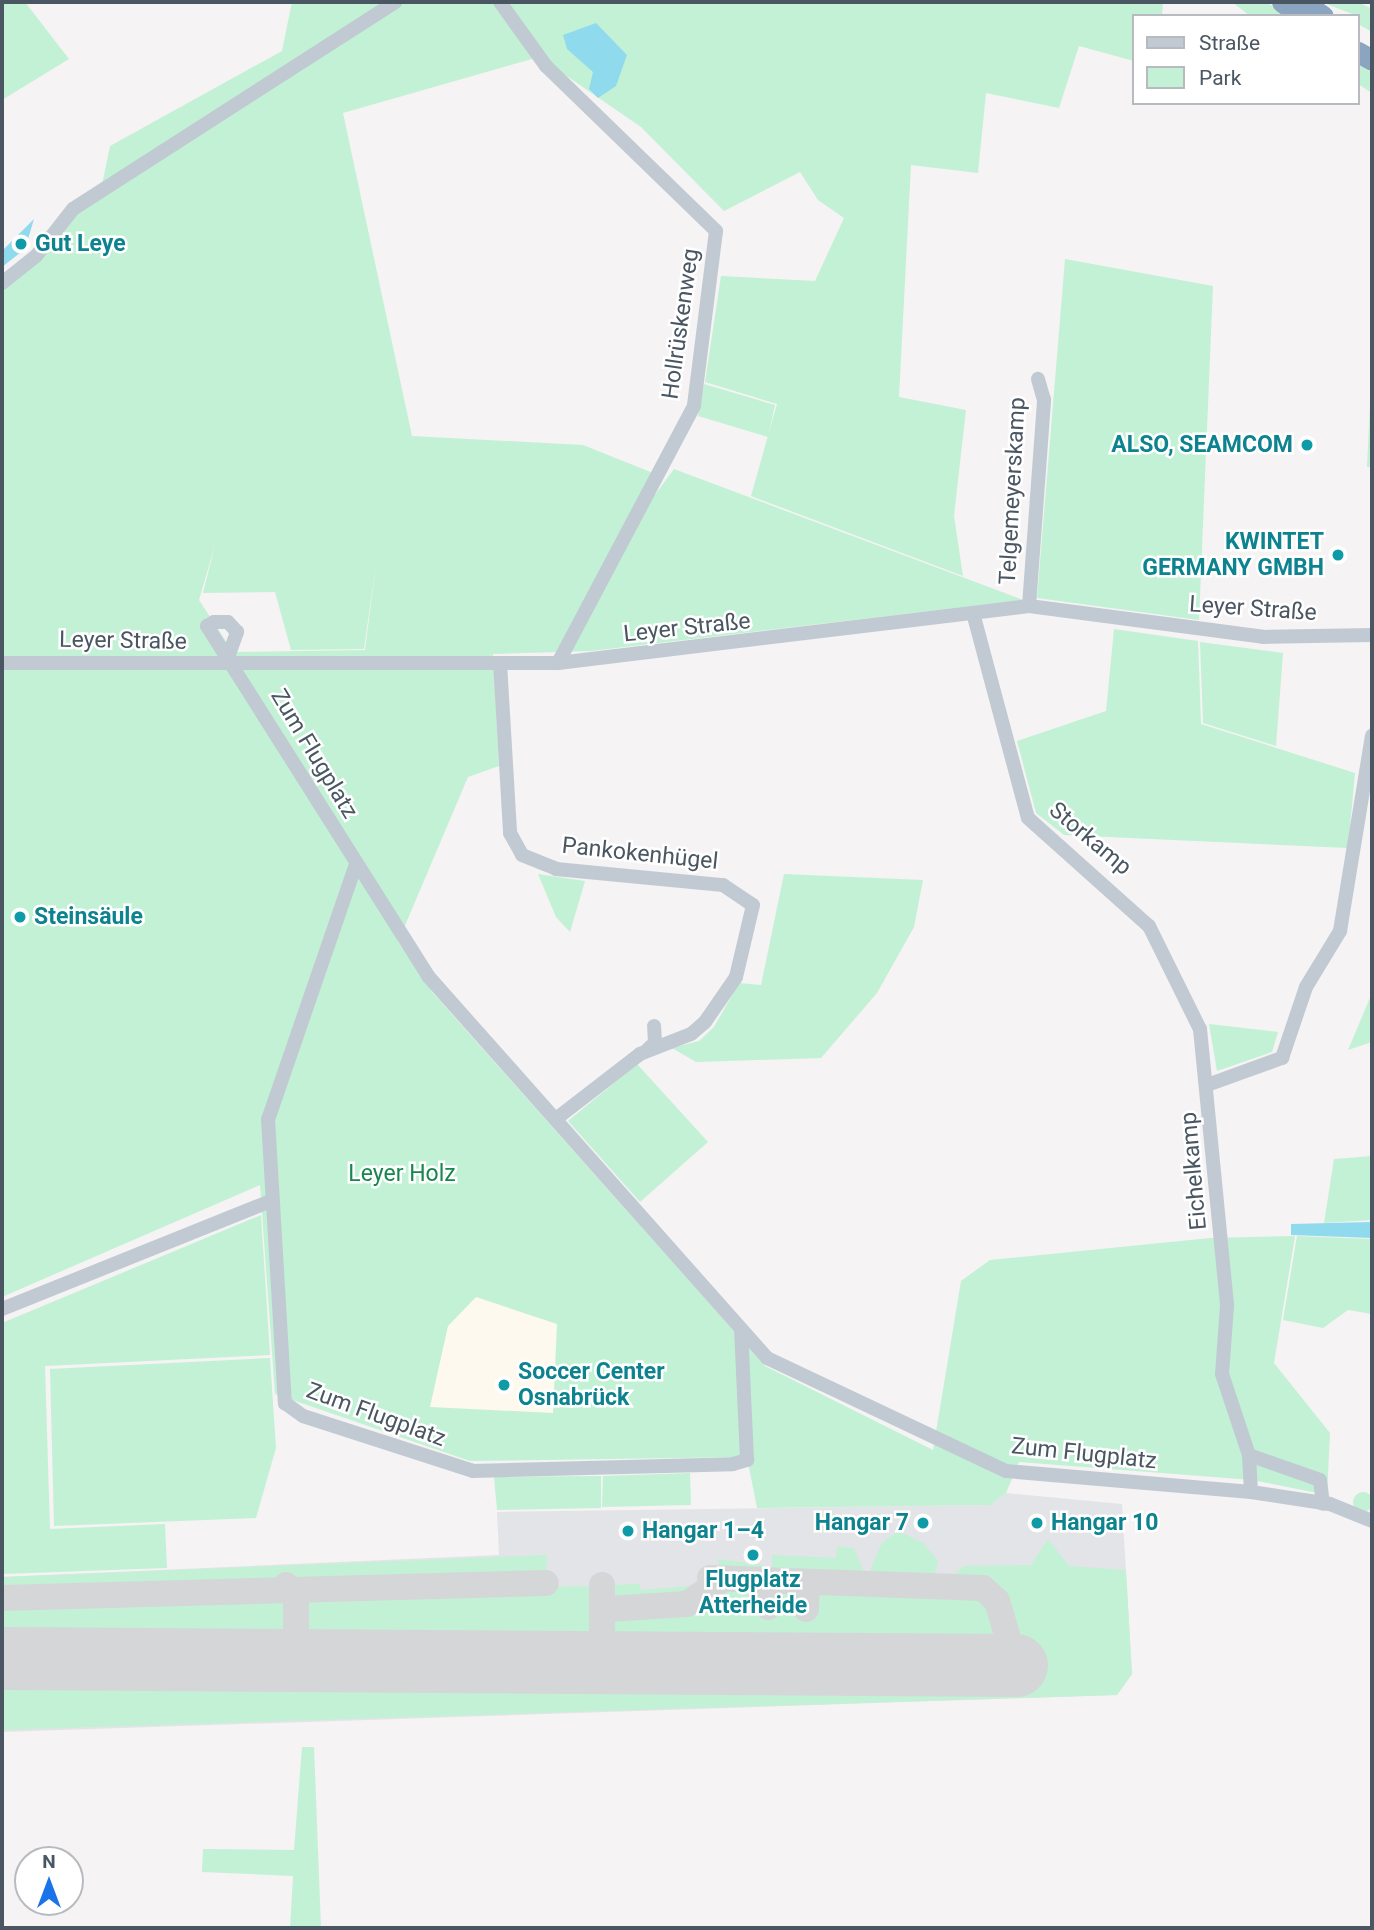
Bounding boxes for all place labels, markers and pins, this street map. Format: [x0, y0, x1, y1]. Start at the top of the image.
place label: Gut Leye [35, 230, 126, 258]
marker: Gut Leye [13, 236, 29, 252]
place label: ALSO, SEAMCOM [1111, 431, 1293, 459]
marker: ALSO, SEAMCOM [1299, 437, 1315, 453]
place label: KWINTET GERMANY GMBH [1142, 528, 1324, 582]
marker: KWINTET GERMANY GMBH [1330, 547, 1346, 563]
place label: Steinsäule [34, 903, 143, 931]
marker: Steinsäule [12, 909, 28, 925]
place label: Soccer Center Osnabrück [518, 1358, 665, 1412]
marker: Soccer Center Osnabrück [496, 1377, 512, 1393]
place label: Hangar 7 [815, 1509, 909, 1537]
place label: Hangar 10 [1051, 1509, 1158, 1537]
marker: Hangar 7 [915, 1515, 931, 1531]
marker: Hangar 10 [1029, 1515, 1045, 1531]
place label: Hangar 1–4 [642, 1517, 764, 1545]
marker: Hangar 1–4 [620, 1523, 636, 1539]
marker: Flugplatz Atterheide [745, 1547, 761, 1563]
place label: Flugplatz Atterheide [699, 1566, 807, 1620]

